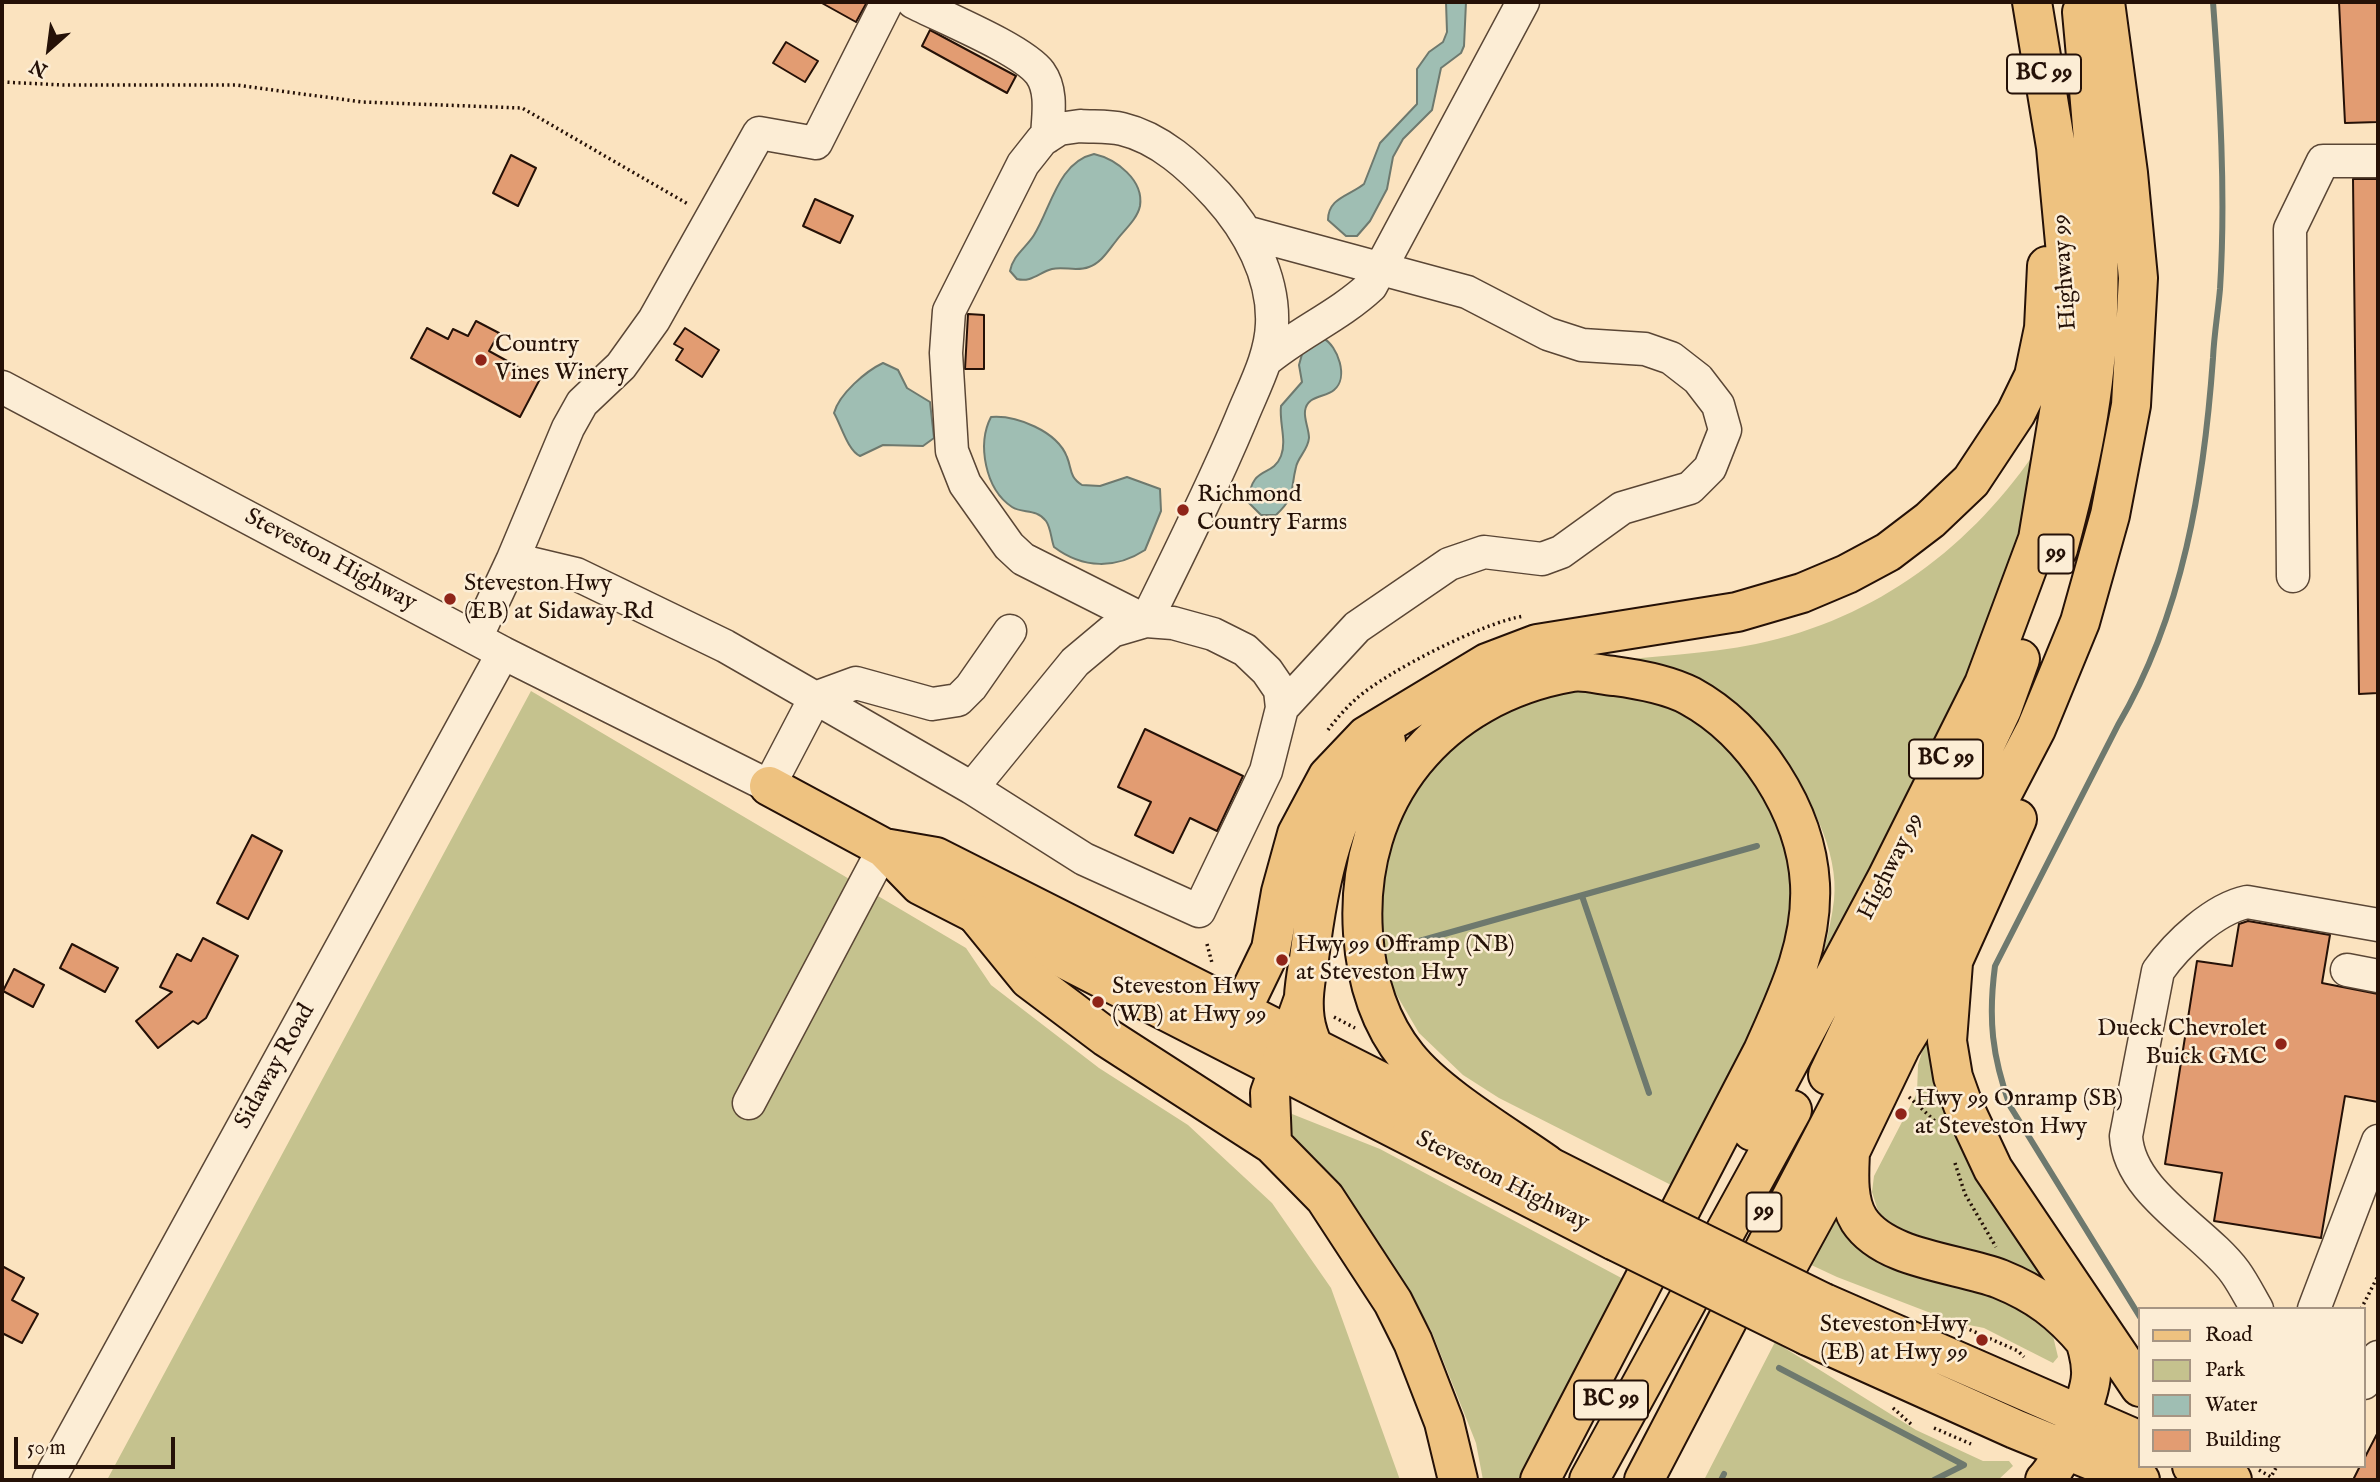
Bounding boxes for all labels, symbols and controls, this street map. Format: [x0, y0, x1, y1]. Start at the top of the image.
north arrow [14, 14, 84, 84]
text: N [26, 53, 52, 82]
road number: BC 99 [2007, 54, 2081, 94]
street label: Highway 99 [2048, 213, 2084, 331]
place label: Country Vines Winery [495, 332, 628, 388]
marker: Country Vines Winery [473, 352, 489, 368]
place label: Richmond Country Farms [1197, 482, 1347, 538]
marker: Richmond Country Farms [1175, 502, 1191, 518]
street label: Steveston Highway [239, 504, 421, 618]
road number: 99 [2038, 534, 2074, 574]
place label: Steveston Hwy (EB) at Sidaway Rd [464, 571, 653, 627]
marker: Steveston Hwy (EB) at Sidaway Rd [442, 591, 458, 607]
road number: BC 99 [1909, 740, 1983, 778]
street label: Highway 99 [1853, 809, 1931, 925]
place label: Hwy 99 Offramp (NB) at Steveston Hwy [1296, 932, 1515, 988]
marker: Hwy 99 Offramp (NB) at Steveston Hwy [1274, 952, 1290, 968]
place label: Steveston Hwy (WB) at Hwy 99 [1112, 974, 1267, 1030]
marker: Steveston Hwy (WB) at Hwy 99 [1090, 994, 1106, 1010]
street label: Sidaway Road [230, 999, 322, 1135]
place label: Dueck Chevrolet Buick GMC [2097, 1016, 2267, 1072]
marker: Dueck Chevrolet Buick GMC [2273, 1036, 2289, 1052]
place label: Hwy 99 Onramp (SB) at Steveston Hwy [1915, 1086, 2123, 1142]
marker: Hwy 99 Onramp (SB) at Steveston Hwy [1893, 1106, 1909, 1122]
street label: Steveston Highway [1410, 1126, 1594, 1238]
road number: 99 [1746, 1192, 1782, 1232]
legend [2138, 1307, 2366, 1468]
place label: Steveston Hwy (EB) at Hwy 99 [1820, 1312, 1968, 1368]
text: Road [2205, 1322, 2252, 1349]
marker: Steveston Hwy (EB) at Hwy 99 [1974, 1332, 1990, 1348]
text: Park [2205, 1357, 2245, 1384]
road number: BC 99 [1574, 1380, 1648, 1420]
text: Water [2205, 1392, 2257, 1419]
scale bar [18, 1422, 178, 1466]
text: Building [2205, 1427, 2280, 1454]
text: 50 m [27, 1435, 66, 1462]

